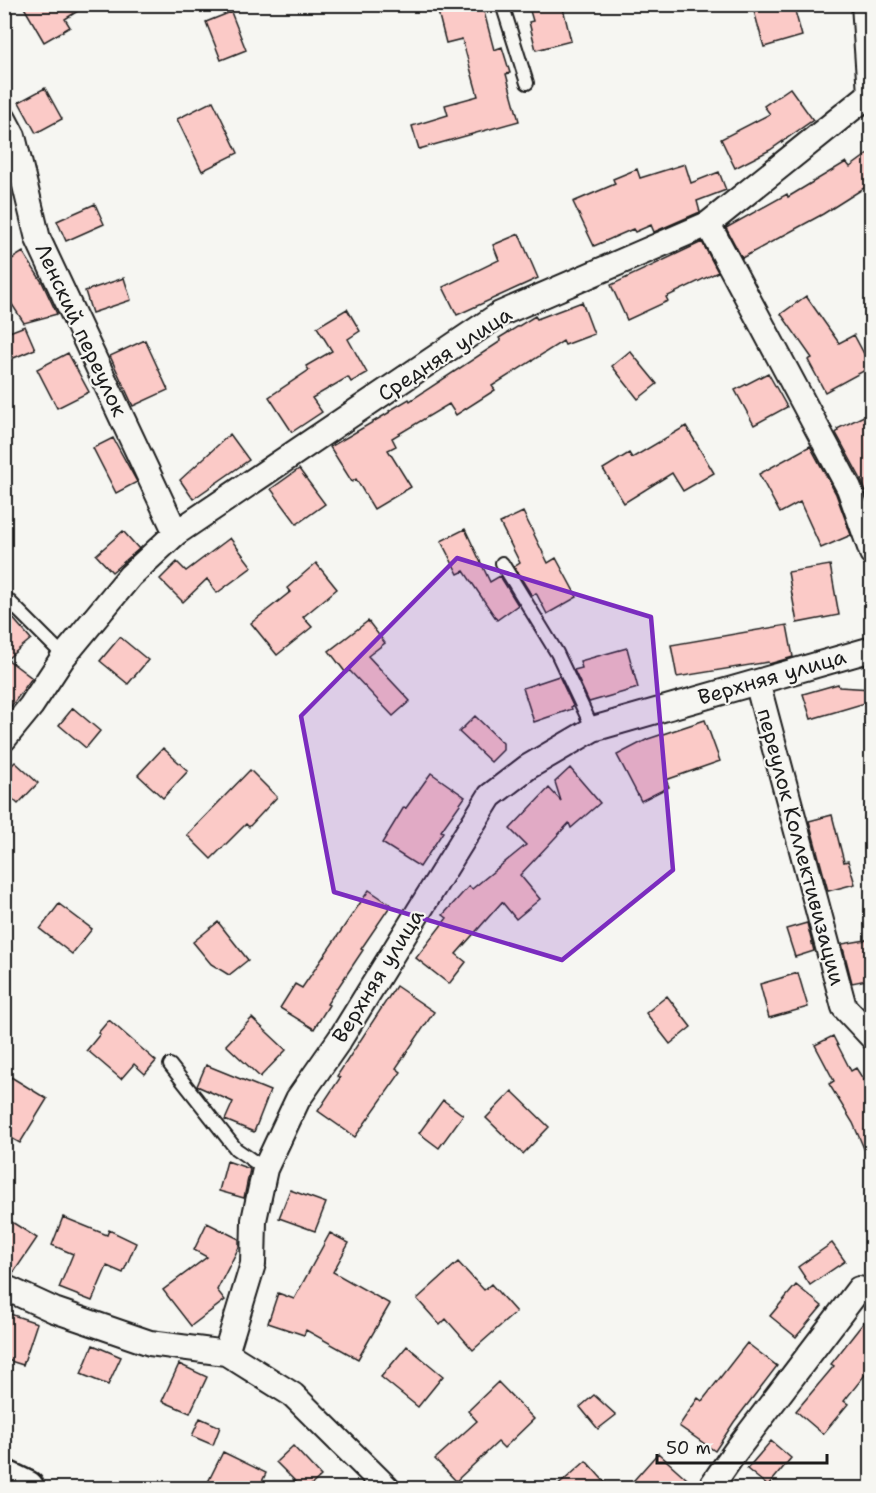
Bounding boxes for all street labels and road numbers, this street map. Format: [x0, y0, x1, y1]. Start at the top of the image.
street label: Ленский переулок [29, 239, 133, 421]
street label: Средняя улица [373, 300, 517, 408]
street label: Верхняя улица [695, 642, 849, 712]
street label: переулок Коллективизации [750, 705, 852, 989]
street label: Верхняя улица [326, 904, 430, 1048]

